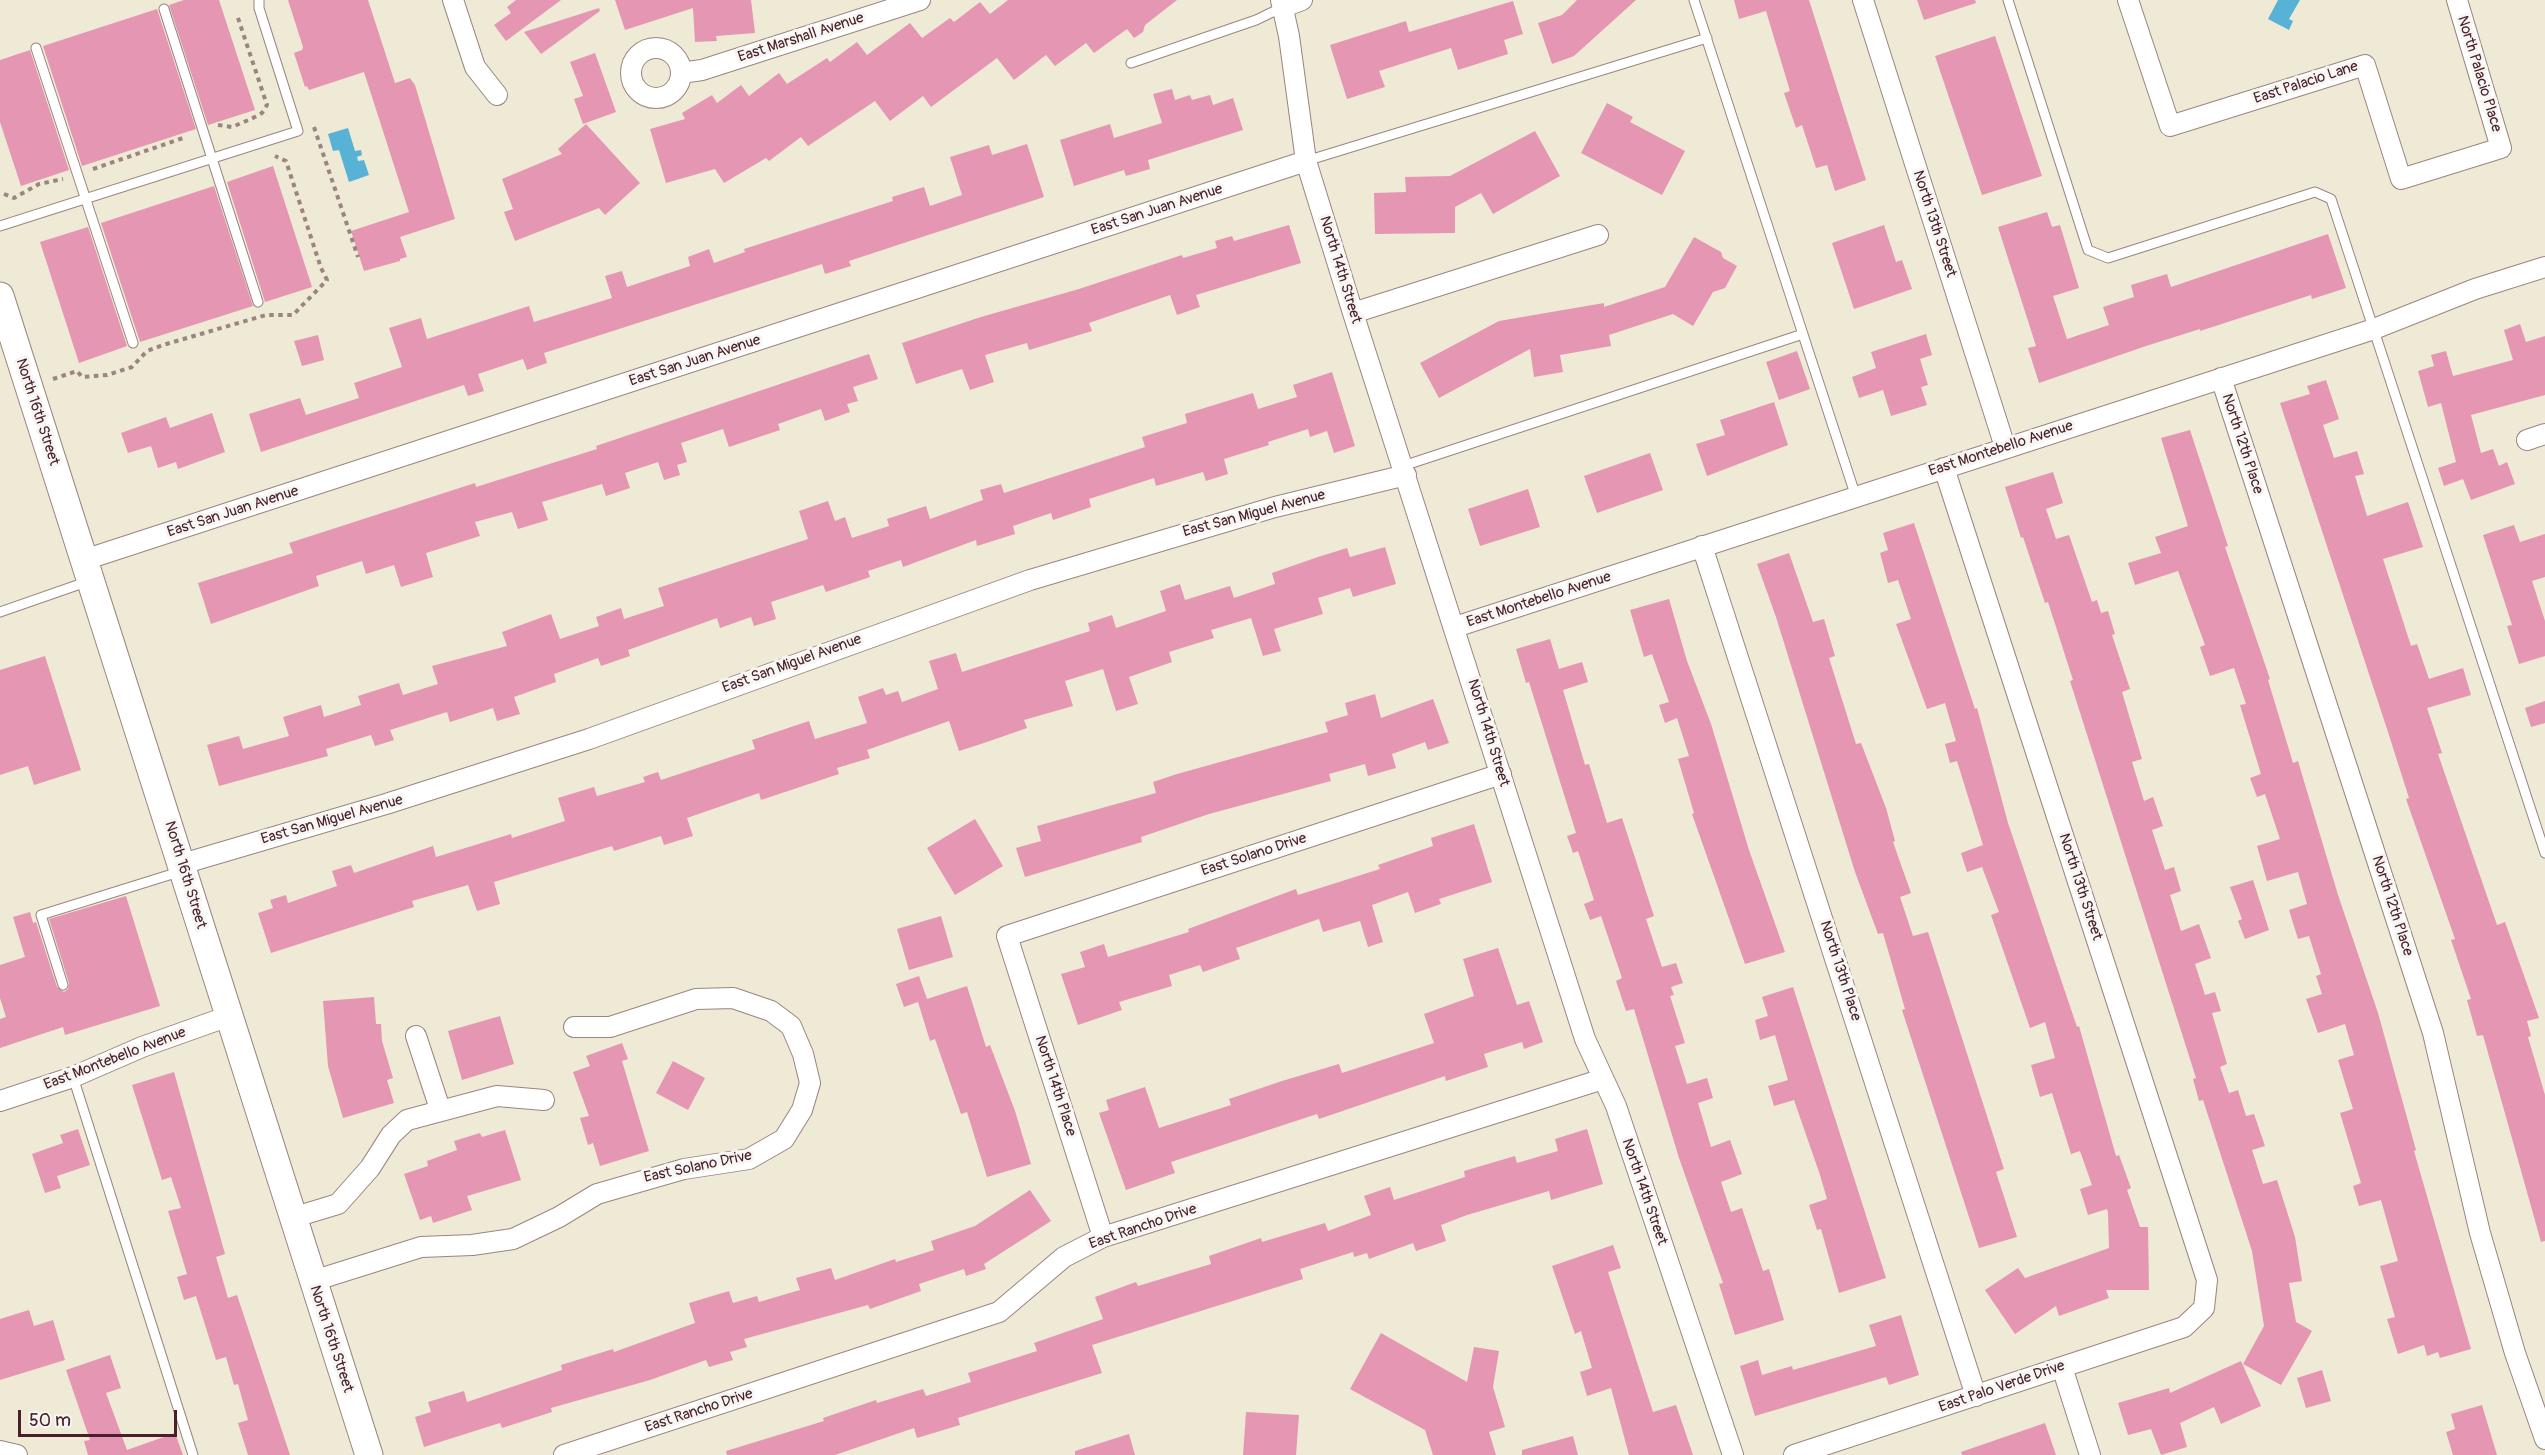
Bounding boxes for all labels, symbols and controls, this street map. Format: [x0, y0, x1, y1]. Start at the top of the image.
street label: East Marshall Avenue [736, 9, 866, 67]
street label: North Palacio Place [2453, 14, 2505, 134]
street label: East Palacio Lane [2252, 58, 2360, 108]
street label: North 13th Street [1908, 168, 1960, 280]
street label: East San Juan Avenue [1089, 180, 1225, 240]
street label: North 14th Street [1315, 214, 1365, 326]
street label: East San Juan Avenue [627, 331, 763, 391]
street label: North 16th Street [11, 356, 63, 468]
street label: North 12th Place [2217, 392, 2267, 496]
street label: East Montebello Avenue [1927, 417, 2075, 481]
street label: East San Juan Avenue [165, 482, 301, 542]
street label: East San Miguel Avenue [1181, 486, 1327, 542]
street label: East Montebello Avenue [1465, 568, 1613, 632]
street label: East San Miguel Avenue [720, 630, 864, 698]
street label: North 14th Street [1463, 677, 1513, 789]
street label: East San Miguel Avenue [259, 791, 405, 849]
street label: North 16th Street [160, 819, 210, 931]
street label: East Solano Drive [1199, 829, 1309, 881]
street label: North 13th Street [2054, 831, 2106, 943]
street label: North 12th Place [2367, 854, 2417, 958]
street label: North 13th Place [1815, 919, 1865, 1023]
street label: East Montebello Avenue [41, 1024, 189, 1094]
street label: North 14th Place [1030, 1033, 1080, 1139]
street label: North 14th Street [1617, 1136, 1671, 1248]
street label: East Solano Drive [642, 1147, 754, 1187]
street label: East Rancho Drive [1087, 1200, 1199, 1254]
street label: North 16th Street [305, 1283, 357, 1395]
street label: East Palo Verde Drive [1937, 1357, 2067, 1417]
street label: East Rancho Drive [643, 1385, 755, 1437]
scale bar [21, 1398, 180, 1436]
text: 50 m [29, 1409, 71, 1432]

